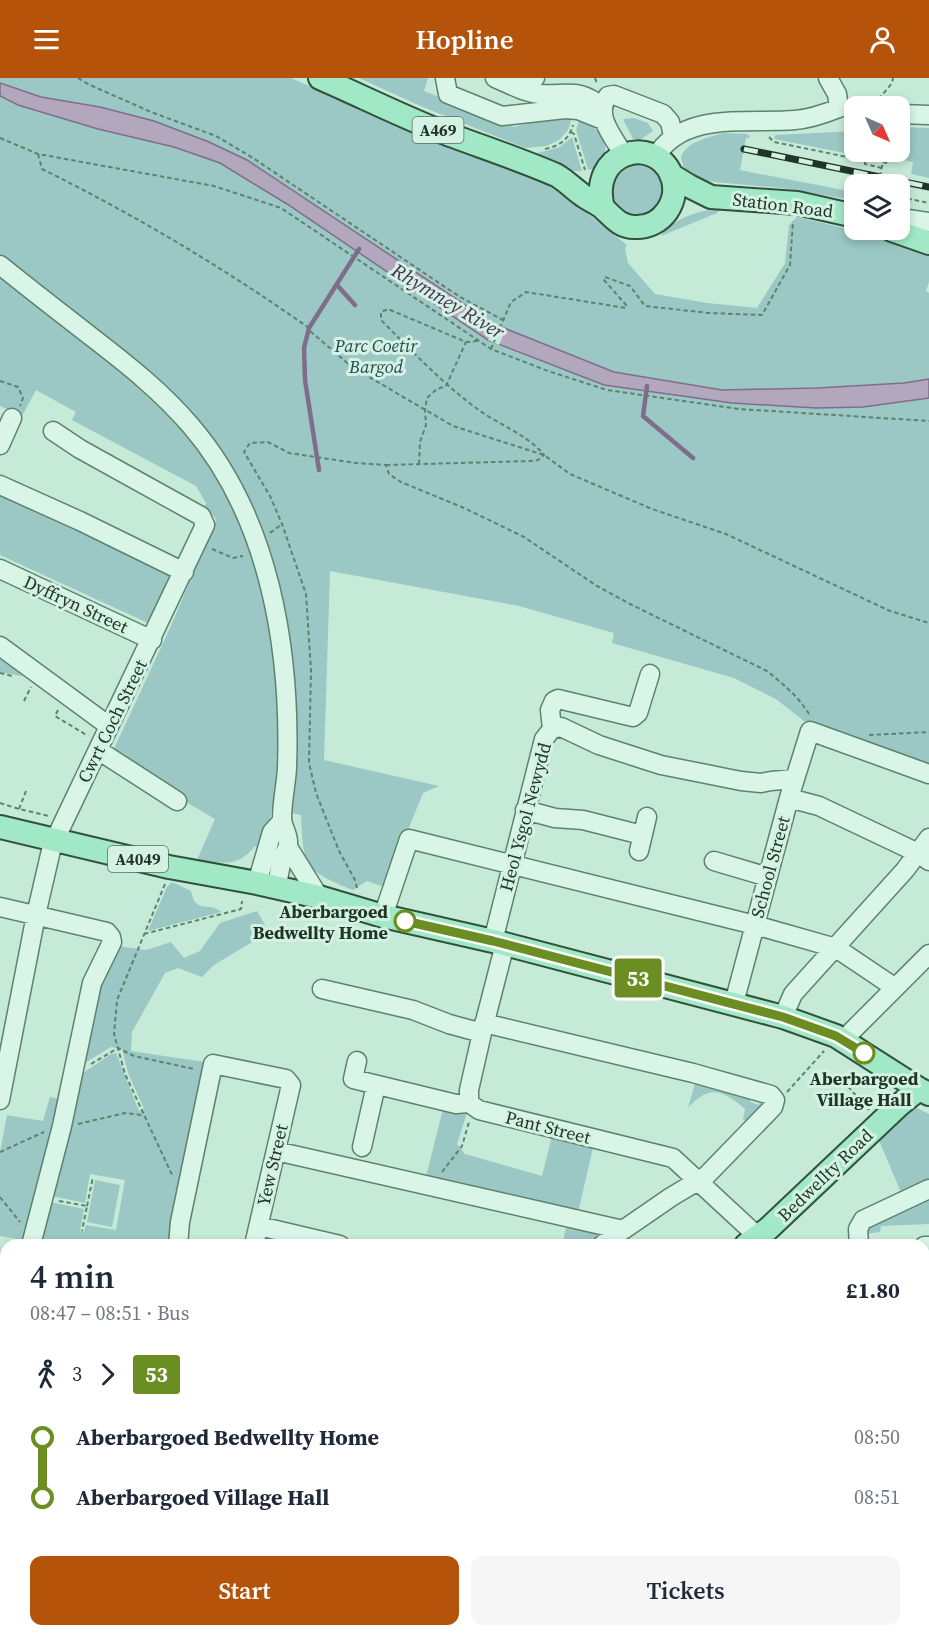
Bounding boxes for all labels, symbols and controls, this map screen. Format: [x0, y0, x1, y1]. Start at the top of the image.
text: Hopline [415, 21, 514, 58]
icon: menu [30, 23, 63, 56]
icon: person [866, 23, 899, 56]
north arrow [844, 96, 910, 162]
map controls [844, 96, 910, 240]
road number: A469 [412, 117, 464, 143]
button: layers [844, 174, 910, 240]
street label: Station Road [731, 186, 835, 224]
water label: Rhymney River [385, 256, 511, 346]
park label: Parc Coetir Bargod [334, 333, 418, 379]
street label: Dyffryn Street [20, 569, 132, 639]
street label: Cwrt Coch Street [71, 655, 153, 787]
street label: Heol Ysgol Newydd [493, 740, 557, 894]
street label: School Street [744, 813, 796, 921]
road number: A4049 [108, 846, 168, 872]
place label: Aberbargoed Bedwellty Home [253, 899, 388, 945]
marker: Aberbargoed Bedwellty Home [394, 910, 416, 932]
line badge: 53 [611, 958, 665, 998]
text: 53 [627, 964, 649, 993]
marker: Aberbargoed Village Hall [853, 1042, 875, 1064]
place label: Aberbargoed Village Hall [810, 1066, 919, 1112]
street label: Pant Street [503, 1104, 593, 1150]
street label: Yew Street [250, 1121, 294, 1208]
street label: Bedwellty Road [772, 1123, 878, 1227]
text: 4 min [30, 1254, 115, 1299]
text: £1.80 [846, 1275, 900, 1305]
text: 08:47 – 08:51 · Bus [30, 1299, 189, 1327]
icon: walk [30, 1358, 63, 1391]
icon: forward [91, 1358, 124, 1391]
text: 3 [72, 1360, 82, 1388]
text: 53 [145, 1360, 168, 1389]
text: Aberbargoed Bedwellty Home [76, 1422, 379, 1452]
text: 08:50 [854, 1423, 900, 1451]
text: Aberbargoed Village Hall [76, 1482, 329, 1512]
text: 08:51 [854, 1483, 900, 1511]
button: Start [30, 1556, 459, 1625]
button: Tickets [471, 1556, 900, 1625]

